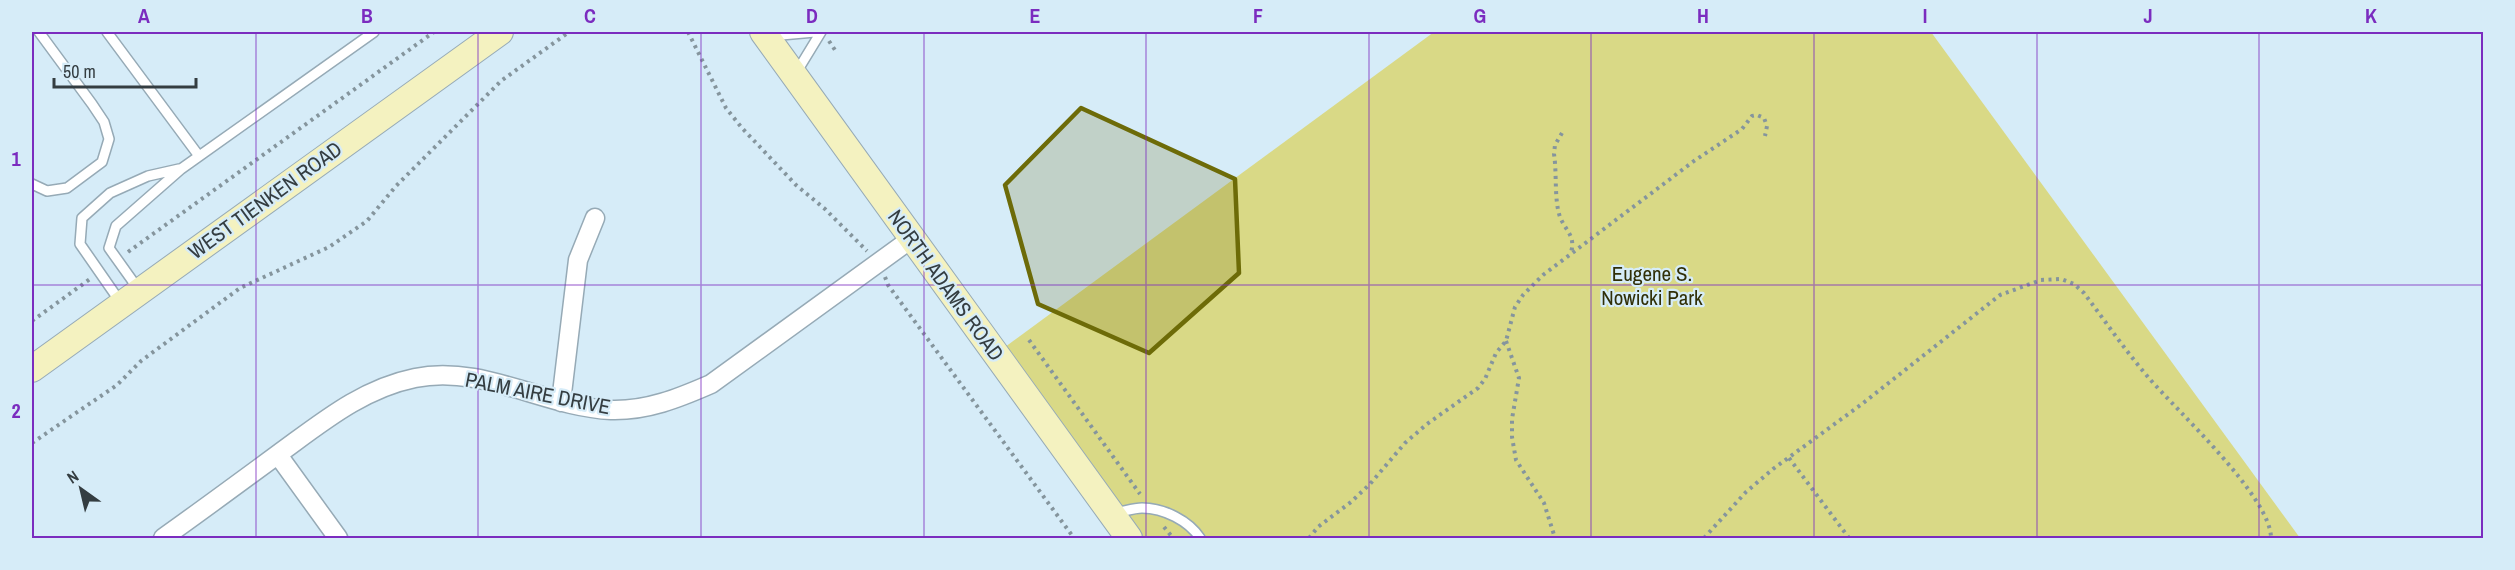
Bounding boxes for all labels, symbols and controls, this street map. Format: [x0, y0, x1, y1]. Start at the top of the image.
text: A [138, 2, 150, 29]
text: B [361, 2, 373, 29]
text: C [584, 2, 596, 29]
text: D [806, 2, 818, 29]
text: E [1030, 2, 1041, 29]
text: F [1253, 2, 1263, 29]
text: G [1474, 2, 1486, 29]
text: H [1697, 2, 1709, 29]
text: I [1923, 2, 1927, 29]
text: J [2143, 2, 2153, 29]
text: K [2365, 2, 2377, 29]
scale bar [54, 51, 196, 89]
text: 50 m [63, 59, 96, 84]
street label: WEST TIENKEN ROAD [182, 134, 348, 266]
text: 1 [11, 145, 21, 172]
street label: NORTH ADAMS ROAD [881, 203, 1011, 367]
park label: Eugene S. Nowicki Park [1601, 259, 1703, 312]
street label: PALM AIRE DRIVE [463, 365, 613, 421]
text: 2 [11, 397, 21, 424]
north arrow [51, 459, 111, 519]
text: N [63, 465, 83, 488]

